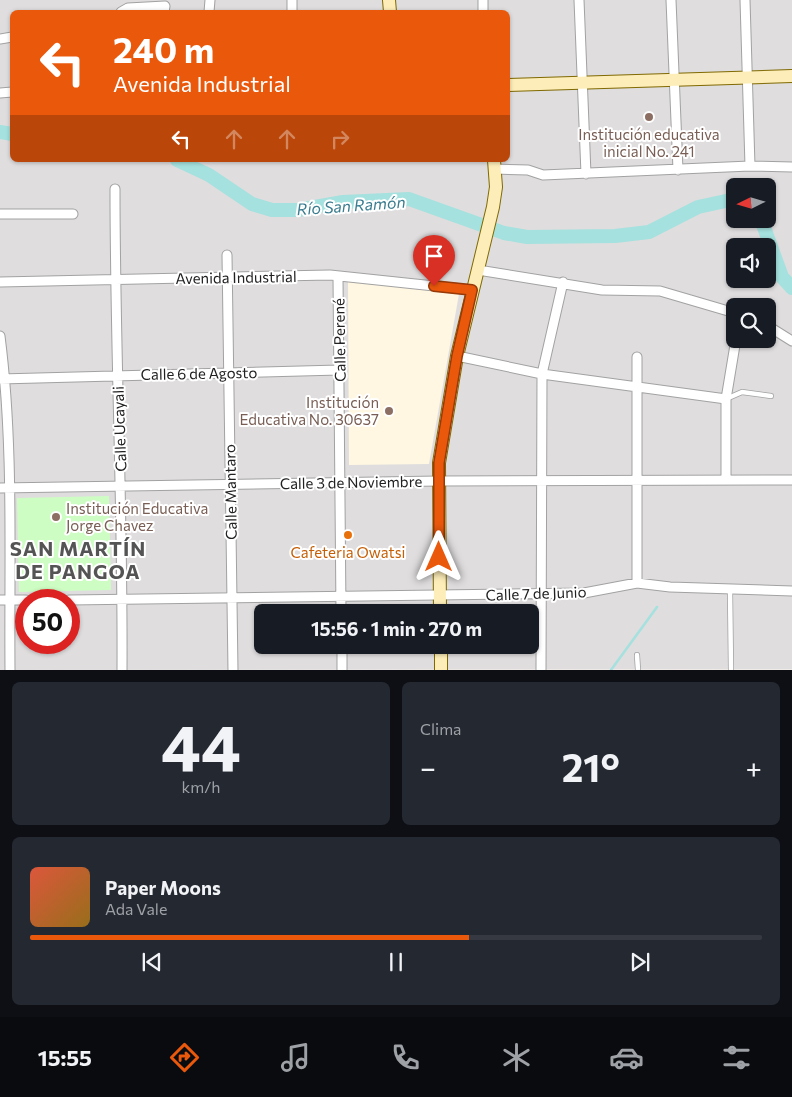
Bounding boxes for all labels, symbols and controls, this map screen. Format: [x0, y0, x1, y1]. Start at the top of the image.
text: 240 m [113, 27, 214, 70]
icon: left [30, 30, 95, 95]
text: Avenida Industrial [113, 70, 291, 97]
marker: Institución educativa inicial No. 241 [643, 111, 655, 123]
icon: left [167, 125, 195, 153]
icon: ahead [220, 125, 248, 153]
icon: ahead [273, 125, 301, 153]
icon: right [326, 125, 354, 153]
place label: Institución educativa inicial No. 241 [578, 125, 720, 160]
north arrow [726, 178, 776, 228]
map controls [726, 178, 776, 348]
water label: Río San Ramón [296, 192, 406, 218]
pin [413, 235, 455, 286]
button: sound [726, 238, 776, 288]
icon: arrive [420, 242, 448, 270]
street label: Avenida Industrial [175, 267, 297, 287]
street label: Calle Perené [329, 298, 349, 382]
button: search [726, 298, 776, 348]
street label: Calle 6 de Agosto [141, 363, 257, 383]
street label: Calle Ucayali [109, 386, 129, 472]
place label: Institución Educativa No. 30637 [239, 393, 379, 428]
marker: Institución Educativa No. 30637 [383, 405, 395, 417]
street label: Calle Mantaro [220, 444, 240, 540]
street label: Calle 3 de Noviembre [280, 472, 422, 492]
place label: Institución Educativa Jorge Chavez [66, 499, 208, 534]
marker: Institución Educativa Jorge Chavez [50, 511, 62, 523]
marker: Cafeteria Owatsi [342, 529, 354, 541]
position arrow [412, 530, 464, 582]
district label: SAN MARTÍN DE PANGOA [10, 536, 146, 583]
place label: Cafeteria Owatsi [291, 543, 405, 561]
street label: Calle 7 de Junio [485, 582, 587, 604]
speed limit sign: 50 [15, 589, 80, 654]
text: 15:56 · 1 min · 270 m [311, 617, 482, 640]
text: 44 [161, 705, 241, 784]
text: Clima [420, 719, 461, 738]
text: 21° [562, 743, 620, 790]
text: − [420, 750, 436, 784]
text: + [746, 750, 762, 784]
text: km/h [182, 777, 220, 796]
text: Paper Moons [105, 876, 221, 899]
text: Ada Vale [105, 899, 167, 918]
icon: previous [138, 948, 166, 976]
icon: pause [382, 948, 410, 976]
icon: next [626, 948, 654, 976]
icon: directions [167, 1040, 202, 1075]
icon: music [278, 1040, 313, 1075]
icon: phone [388, 1040, 423, 1075]
icon: climate [499, 1040, 534, 1075]
icon: car [609, 1040, 644, 1075]
icon: filters [719, 1040, 754, 1075]
text: 15:55 [38, 1044, 92, 1071]

